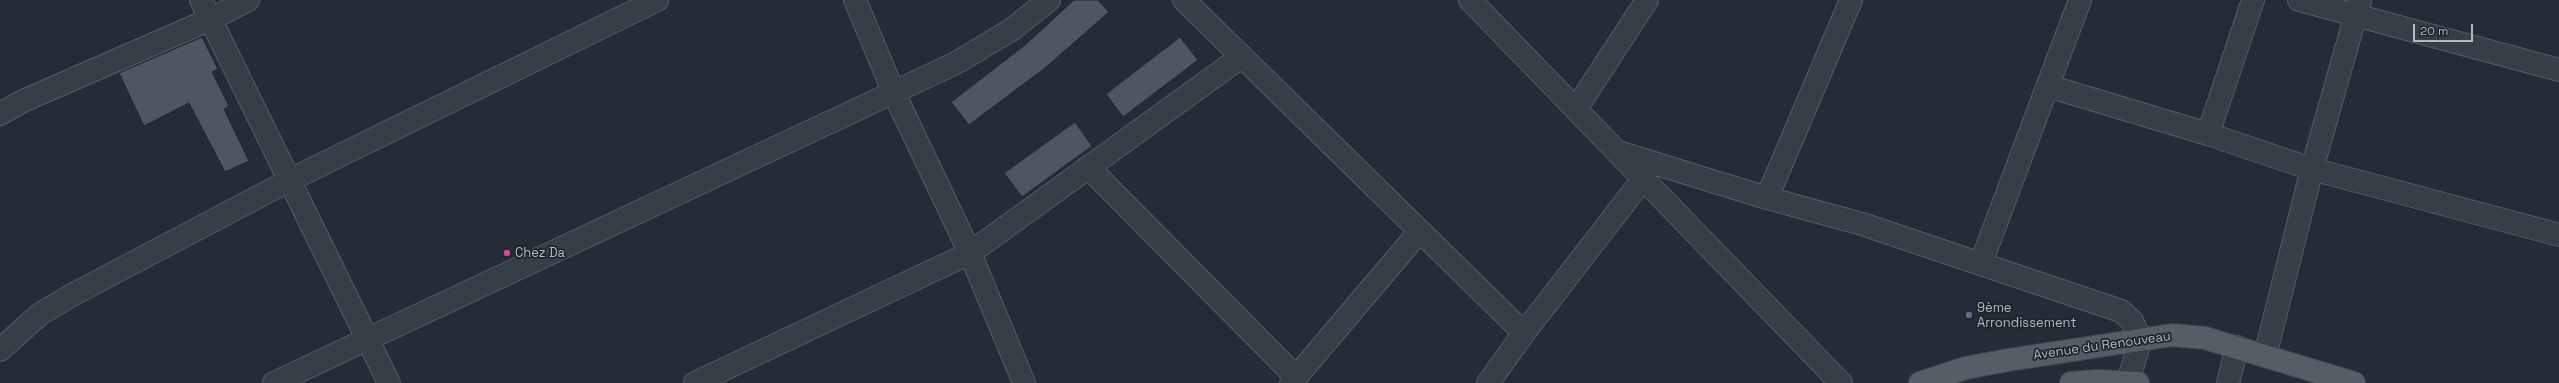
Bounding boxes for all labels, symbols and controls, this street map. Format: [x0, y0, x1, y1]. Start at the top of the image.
scale bar [2415, 16, 2475, 42]
text: 20 m [2420, 23, 2448, 39]
place label: Chez Da [515, 245, 565, 261]
marker: Chez Da [502, 248, 512, 258]
place label: 9ème Arrondissement [1977, 300, 2076, 331]
marker: 9ème Arrondissement [1964, 310, 1974, 320]
street label: Avenue du Renouveau [2032, 329, 2172, 363]

